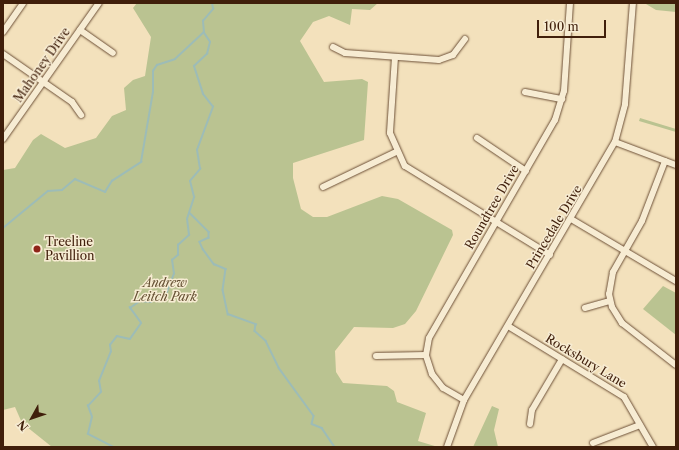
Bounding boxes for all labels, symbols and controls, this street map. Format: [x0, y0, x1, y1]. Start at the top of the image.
scale bar [539, 12, 608, 38]
text: 100 m [544, 19, 579, 34]
street label: Mahoney Drive [11, 25, 73, 105]
street label: Roundtree Drive [462, 162, 522, 252]
street label: Princedale Drive [523, 182, 585, 272]
place label: Treeline Pavillion [45, 235, 95, 263]
marker: Treeline Pavillion [32, 244, 42, 254]
park label: Andrew Leitch Park [133, 276, 197, 304]
street label: Rocksbury Lane [543, 331, 629, 391]
north arrow [12, 398, 52, 438]
text: N [14, 418, 31, 434]

